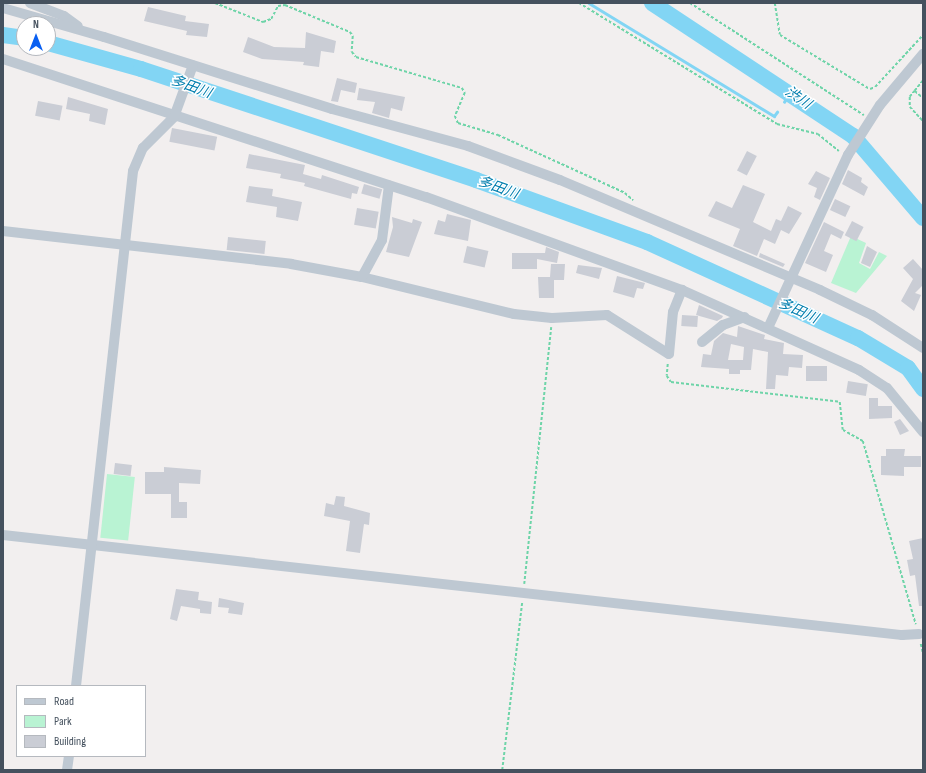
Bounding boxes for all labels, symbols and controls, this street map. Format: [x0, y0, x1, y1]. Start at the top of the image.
north arrow [16, 16, 56, 56]
text: N [33, 18, 39, 31]
water label: 多田川 [168, 72, 214, 102]
water label: 渋川 [782, 83, 814, 113]
water label: 多田川 [475, 173, 521, 203]
water label: 多田川 [775, 295, 821, 327]
legend [16, 685, 146, 757]
text: Road [54, 694, 74, 709]
text: Park [54, 714, 72, 729]
text: Building [54, 734, 86, 749]

